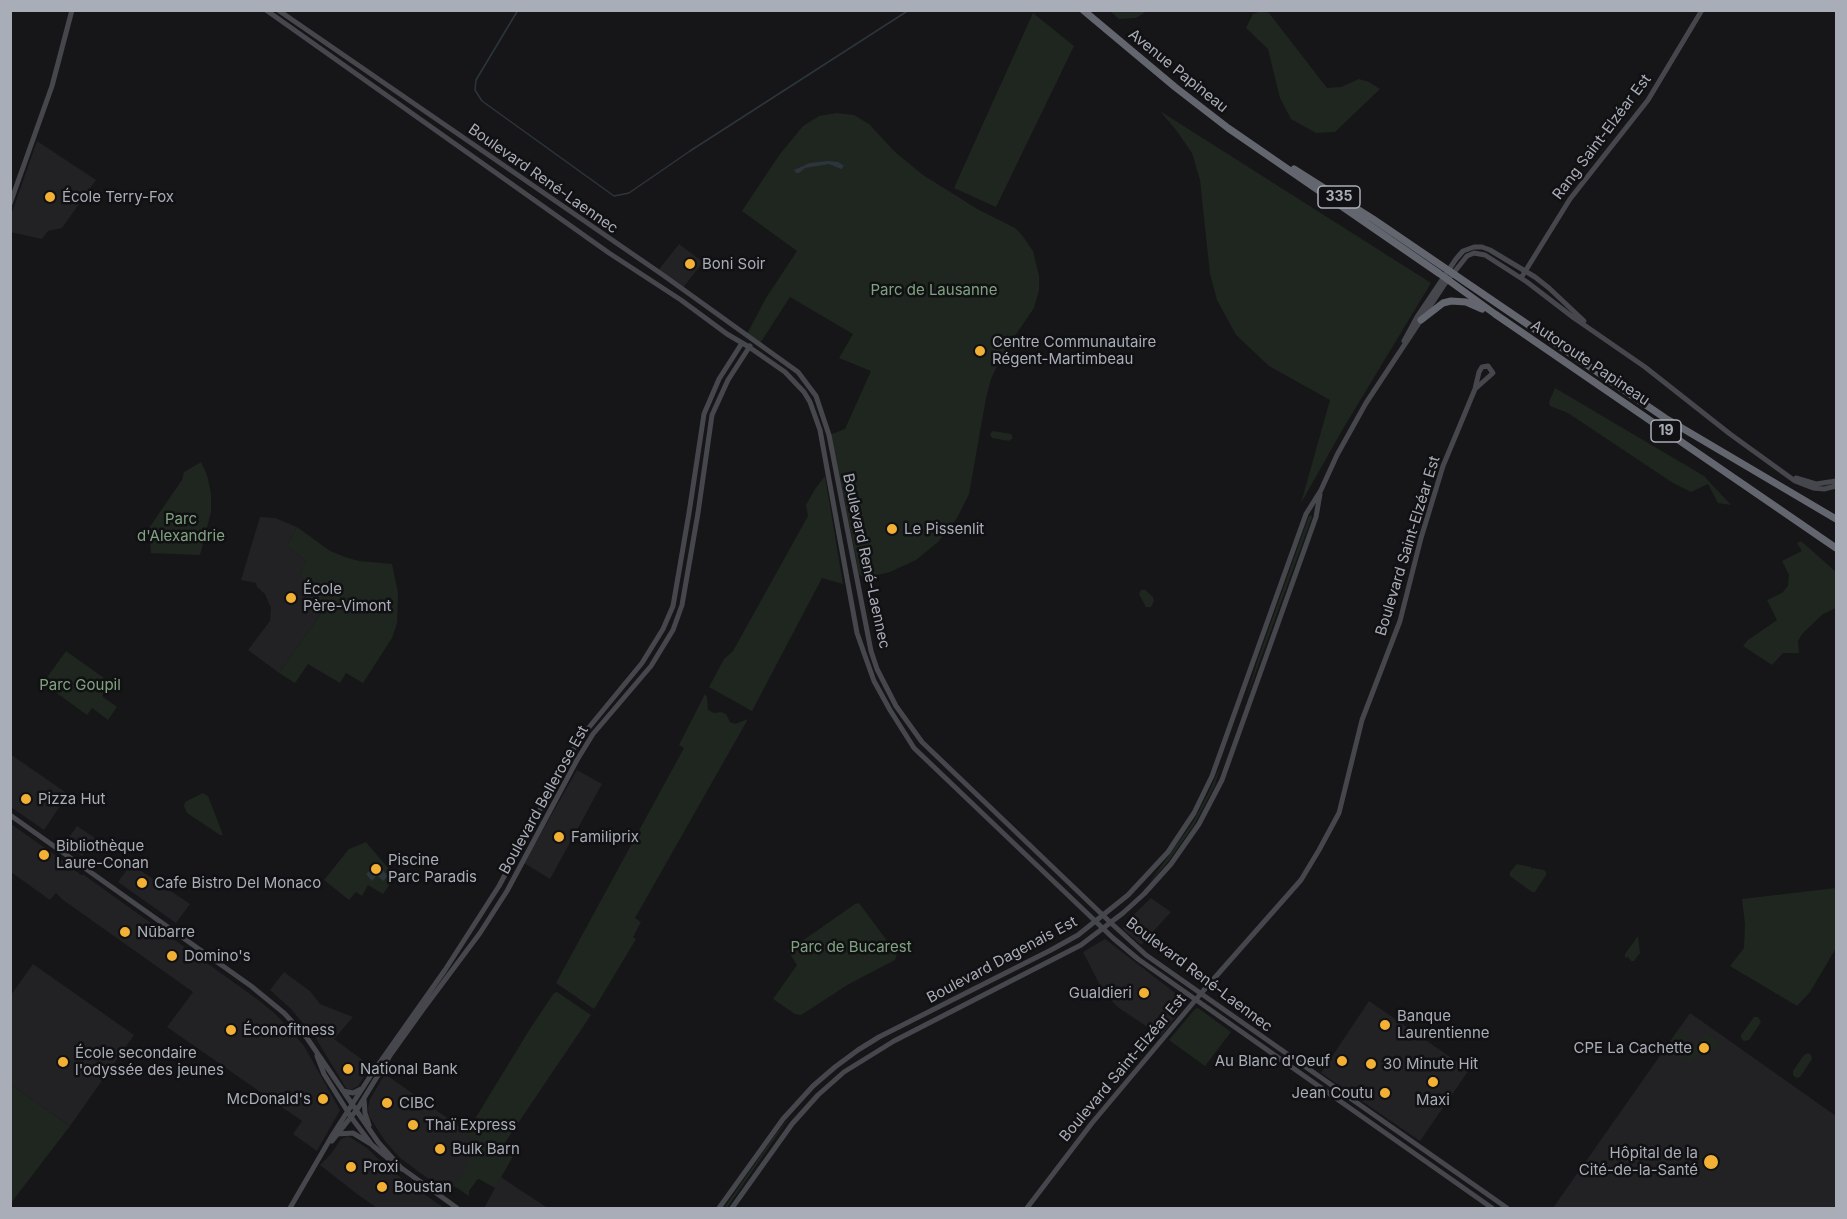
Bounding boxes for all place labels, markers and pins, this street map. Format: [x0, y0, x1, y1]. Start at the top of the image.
place label: École Terry-Fox [62, 188, 174, 206]
marker: École Terry-Fox [43, 190, 57, 204]
place label: Boni Soir [702, 255, 765, 273]
marker: Boni Soir [683, 257, 697, 271]
place label: Centre Communautaire Régent-Martimbeau [992, 333, 1156, 368]
marker: Centre Communautaire Régent-Martimbeau [973, 344, 987, 358]
place label: Le Pissenlit [904, 520, 984, 538]
marker: Le Pissenlit [885, 522, 899, 536]
place label: École Père-Vimont [303, 580, 391, 615]
marker: École Père-Vimont [284, 591, 298, 605]
place label: Pizza Hut [38, 790, 105, 808]
marker: Pizza Hut [19, 792, 33, 806]
place label: Familiprix [571, 828, 639, 846]
marker: Familiprix [552, 830, 566, 844]
place label: Bibliothèque Laure-Conan [56, 837, 149, 872]
marker: Bibliothèque Laure-Conan [37, 848, 51, 862]
place label: Piscine Parc Paradis [388, 851, 477, 886]
marker: Piscine Parc Paradis [369, 862, 383, 876]
place label: Cafe Bistro Del Monaco [154, 874, 321, 892]
marker: Cafe Bistro Del Monaco [135, 876, 149, 890]
place label: Nūbarre [137, 923, 195, 941]
marker: Nūbarre [118, 925, 132, 939]
place label: Domino's [184, 947, 251, 965]
marker: Domino's [165, 949, 179, 963]
place label: Gualdieri [1069, 984, 1132, 1002]
marker: Gualdieri [1137, 986, 1151, 1000]
place label: Banque Laurentienne [1397, 1007, 1490, 1042]
marker: Banque Laurentienne [1378, 1018, 1392, 1032]
place label: Éconofitness [243, 1021, 335, 1039]
marker: Éconofitness [224, 1023, 238, 1037]
place label: CPE La Cachette [1573, 1039, 1692, 1057]
marker: CPE La Cachette [1697, 1041, 1711, 1055]
place label: École secondaire l'odyssée des jeunes [75, 1044, 224, 1079]
place label: Au Blanc d'Oeuf [1215, 1052, 1330, 1070]
marker: Au Blanc d'Oeuf [1335, 1054, 1349, 1068]
marker: École secondaire l'odyssée des jeunes [56, 1055, 70, 1069]
place label: 30 Minute Hit [1383, 1055, 1478, 1073]
marker: 30 Minute Hit [1364, 1057, 1378, 1071]
place label: National Bank [360, 1060, 458, 1078]
marker: National Bank [341, 1062, 355, 1076]
marker: Maxi [1426, 1075, 1440, 1089]
place label: Jean Coutu [1291, 1084, 1373, 1102]
marker: Jean Coutu [1378, 1086, 1392, 1100]
place label: McDonald's [227, 1090, 311, 1108]
place label: Maxi [1416, 1091, 1450, 1109]
marker: McDonald's [316, 1092, 330, 1106]
place label: CIBC [399, 1094, 435, 1112]
marker: CIBC [380, 1096, 394, 1110]
place label: Thaï Express [425, 1116, 516, 1134]
marker: Thaï Express [406, 1118, 420, 1132]
place label: Bulk Barn [452, 1140, 520, 1158]
marker: Bulk Barn [433, 1142, 447, 1156]
place label: Hôpital de la Cité-de-la-Santé [1579, 1144, 1698, 1179]
marker: Hôpital de la Cité-de-la-Santé [1702, 1153, 1720, 1171]
place label: Proxi [363, 1158, 398, 1176]
marker: Proxi [344, 1160, 358, 1174]
place label: Boustan [394, 1178, 452, 1196]
marker: Boustan [375, 1180, 389, 1194]

